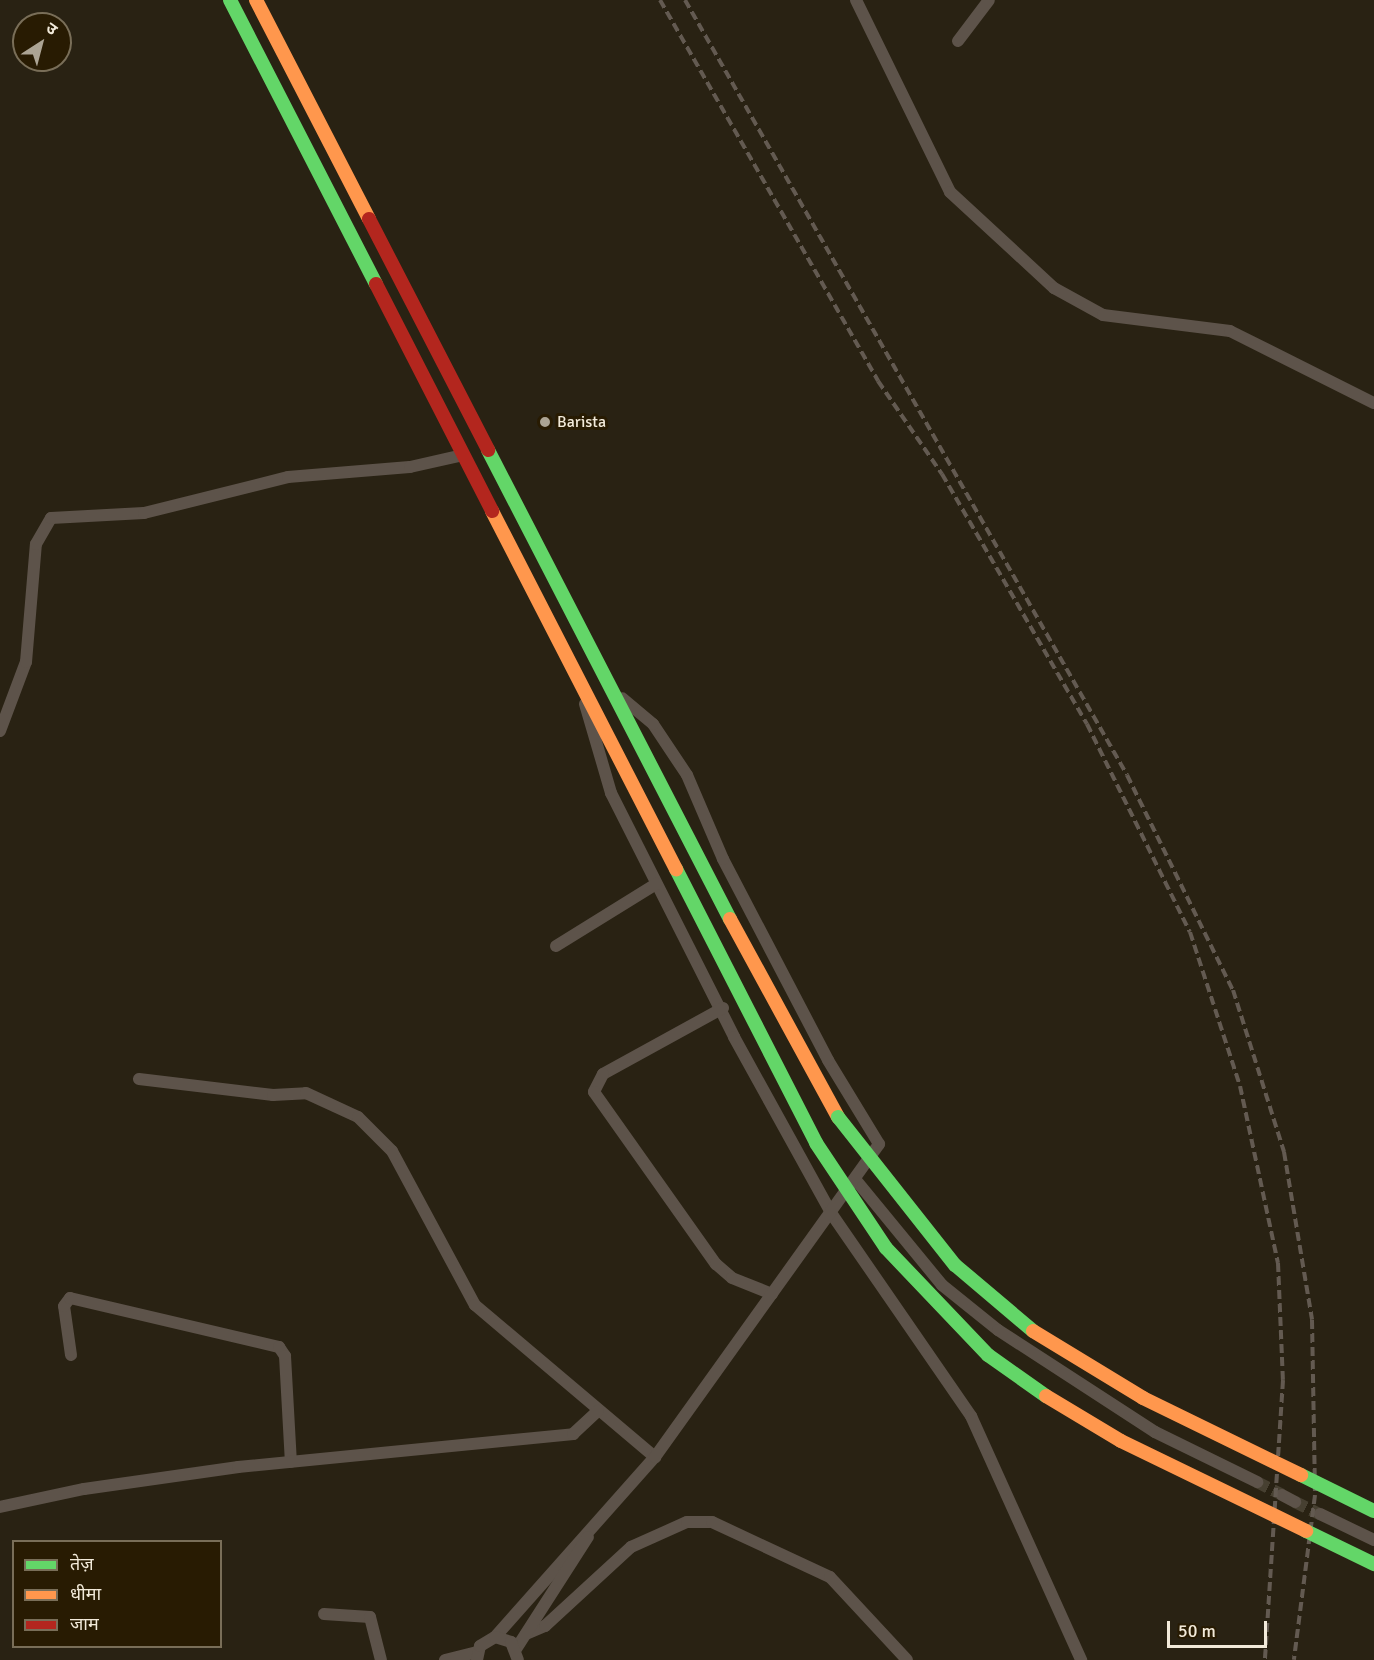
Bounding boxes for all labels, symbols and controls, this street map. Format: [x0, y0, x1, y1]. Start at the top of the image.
north arrow [12, 12, 72, 72]
text: उ [42, 18, 61, 40]
place label: Barista [557, 412, 606, 432]
marker: Barista [538, 415, 552, 429]
legend [12, 1540, 222, 1648]
text: तेज़ [70, 1553, 94, 1575]
text: धीमा [70, 1583, 101, 1605]
scale bar [1170, 1609, 1270, 1647]
text: जाम [70, 1613, 99, 1635]
text: 50 m [1178, 1620, 1216, 1642]

